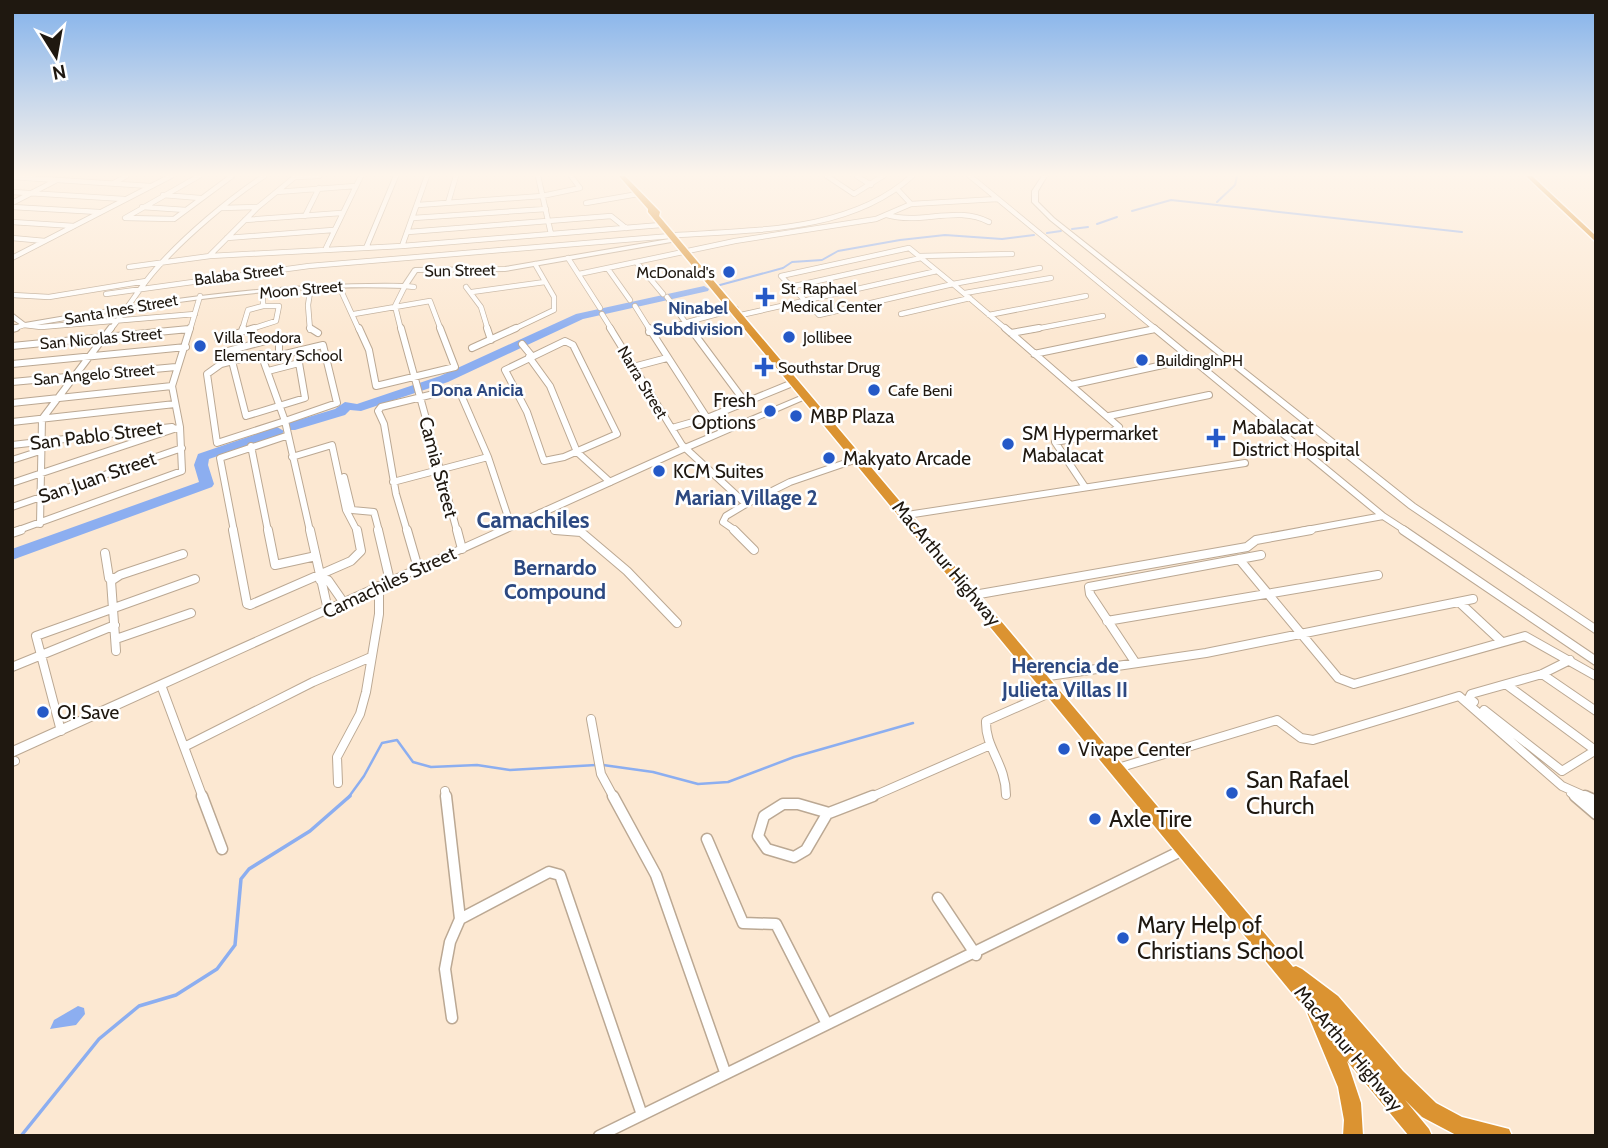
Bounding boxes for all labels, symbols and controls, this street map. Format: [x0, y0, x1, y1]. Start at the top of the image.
north arrow [21, 21, 91, 91]
text: N [50, 60, 68, 85]
street label: Balaba Street [193, 260, 285, 289]
street label: Sun Street [424, 260, 496, 281]
place label: McDonald's [636, 263, 715, 282]
marker: McDonald's [721, 264, 737, 280]
street label: Moon Street [258, 276, 344, 303]
place label: St. Raphael Medical Center [781, 279, 883, 316]
marker: St. Raphael Medical Center [755, 287, 775, 307]
street label: Santa Ines Street [63, 290, 180, 329]
district label: Ninabel Subdivision [653, 297, 743, 340]
street label: San Nicolas Street [39, 324, 164, 353]
place label: Villa Teodora Elementary School [214, 328, 342, 365]
place label: Jollibee [802, 328, 852, 347]
marker: Jollibee [781, 329, 797, 345]
marker: Villa Teodora Elementary School [192, 338, 208, 354]
street label: Narra Street [614, 343, 672, 422]
place label: BuildingInPH [1156, 351, 1243, 370]
marker: BuildingInPH [1134, 352, 1150, 368]
place label: Southstar Drug [778, 358, 881, 377]
marker: Southstar Drug [756, 359, 772, 375]
street label: San Angelo Street [33, 360, 156, 389]
district label: Dona Anicia [430, 379, 524, 401]
place label: Cafe Beni [888, 381, 952, 400]
marker: Cafe Beni [866, 382, 882, 398]
place label: Fresh Options [692, 389, 756, 434]
marker: Fresh Options [762, 403, 778, 419]
place label: MBP Plaza [810, 405, 894, 428]
marker: MBP Plaza [788, 408, 804, 424]
street label: Camia Street [414, 414, 463, 521]
street label: San Pablo Street [28, 416, 164, 455]
place label: Mabalacat District Hospital [1232, 416, 1360, 461]
place label: SM Hypermarket Mabalacat [1022, 422, 1159, 467]
marker: Mabalacat District Hospital [1206, 428, 1226, 448]
marker: SM Hypermarket Mabalacat [1000, 436, 1016, 452]
street label: San Juan Street [35, 446, 159, 508]
place label: Makyato Arcade [843, 447, 971, 470]
marker: Makyato Arcade [821, 450, 837, 466]
place label: KCM Suites [673, 460, 764, 483]
marker: KCM Suites [651, 463, 667, 479]
district label: Marian Village 2 [674, 485, 818, 510]
street label: MacArthur Highway [887, 496, 1006, 631]
district label: Camachiles [476, 506, 590, 534]
street label: Camachiles Street [319, 541, 460, 623]
district label: Bernardo Compound [504, 555, 606, 604]
district label: Herencia de Julieta Villas II [1001, 653, 1128, 702]
place label: O! Save [57, 701, 120, 724]
marker: O! Save [35, 704, 51, 720]
place label: Vivape Center [1078, 738, 1191, 761]
marker: Vivape Center [1056, 741, 1072, 757]
place label: San Rafael Church [1246, 766, 1349, 820]
marker: San Rafael Church [1224, 785, 1240, 801]
place label: Axle Tire [1109, 805, 1192, 833]
marker: Axle Tire [1087, 811, 1103, 827]
place label: Mary Help of Christians School [1137, 911, 1304, 965]
marker: Mary Help of Christians School [1115, 930, 1131, 946]
street label: MacArthur Highway [1289, 981, 1408, 1116]

